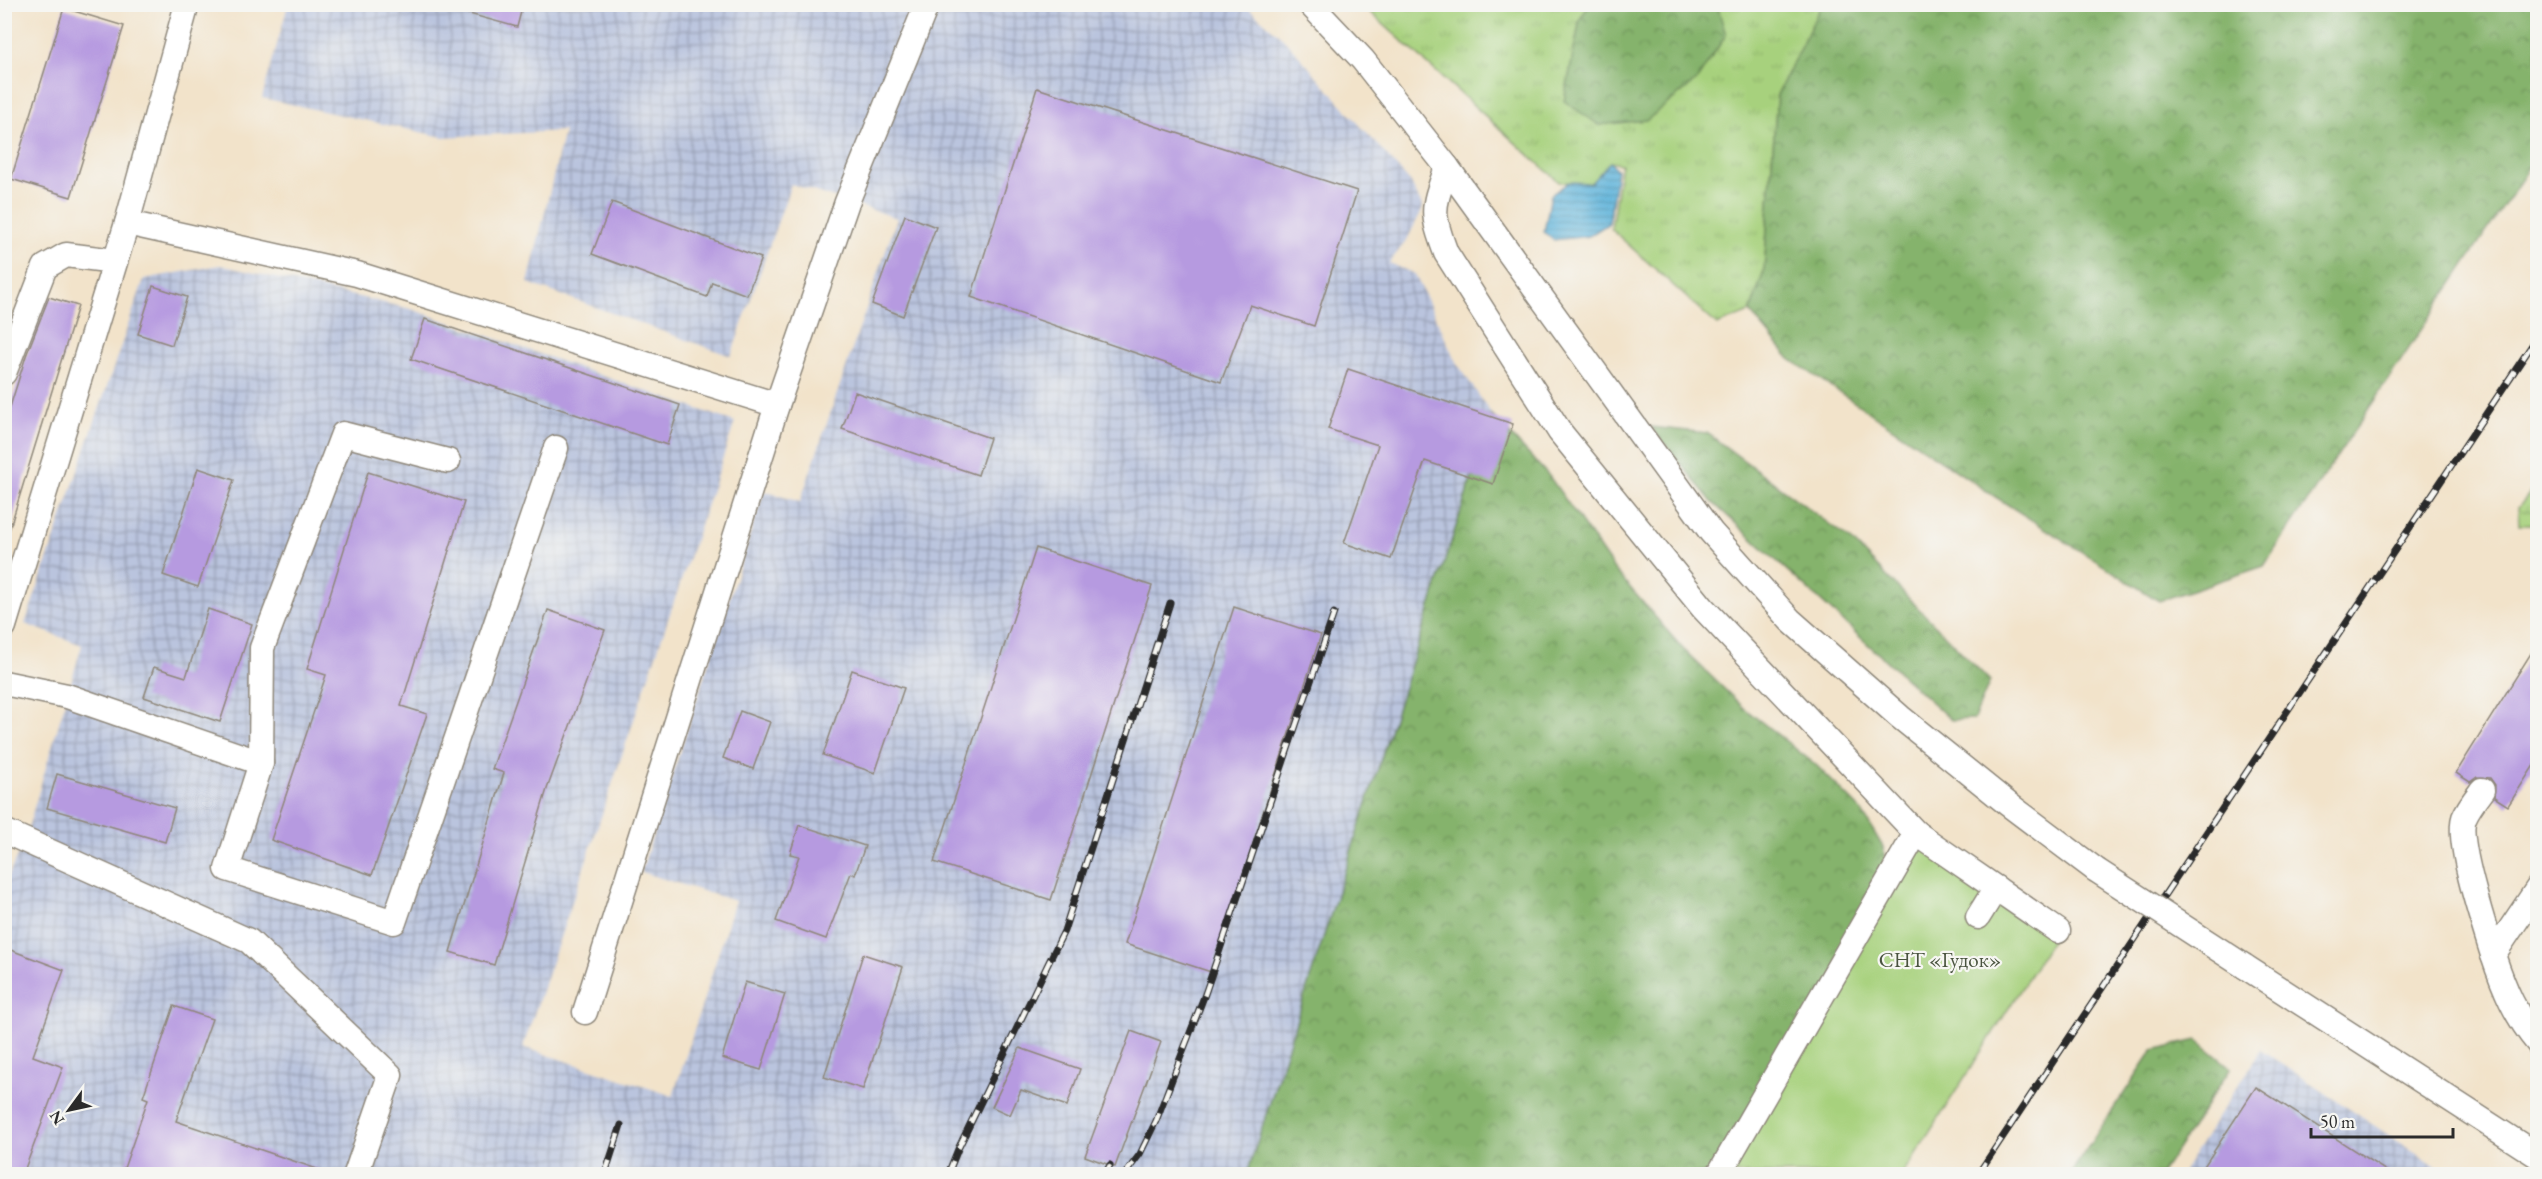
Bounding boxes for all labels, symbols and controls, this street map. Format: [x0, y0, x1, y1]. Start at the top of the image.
park label: СНТ «Гудок» [1879, 946, 2001, 973]
north arrow [39, 1080, 99, 1140]
scale bar [2311, 1101, 2454, 1139]
text: N [44, 1107, 69, 1129]
text: 50 m [2320, 1110, 2355, 1133]

